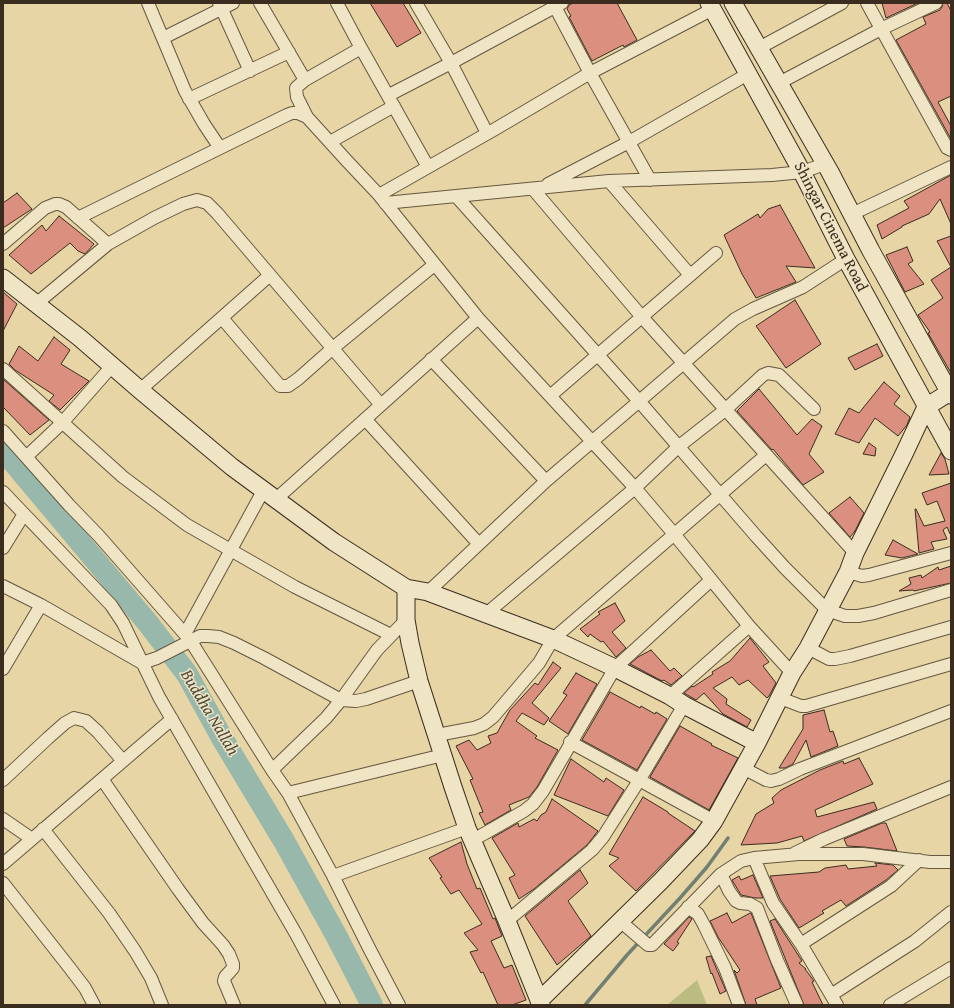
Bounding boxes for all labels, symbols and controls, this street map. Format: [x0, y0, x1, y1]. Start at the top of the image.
street label: Shingar Cinema Road [789, 159, 871, 295]
water label: Buddha Nallah [175, 666, 243, 760]

